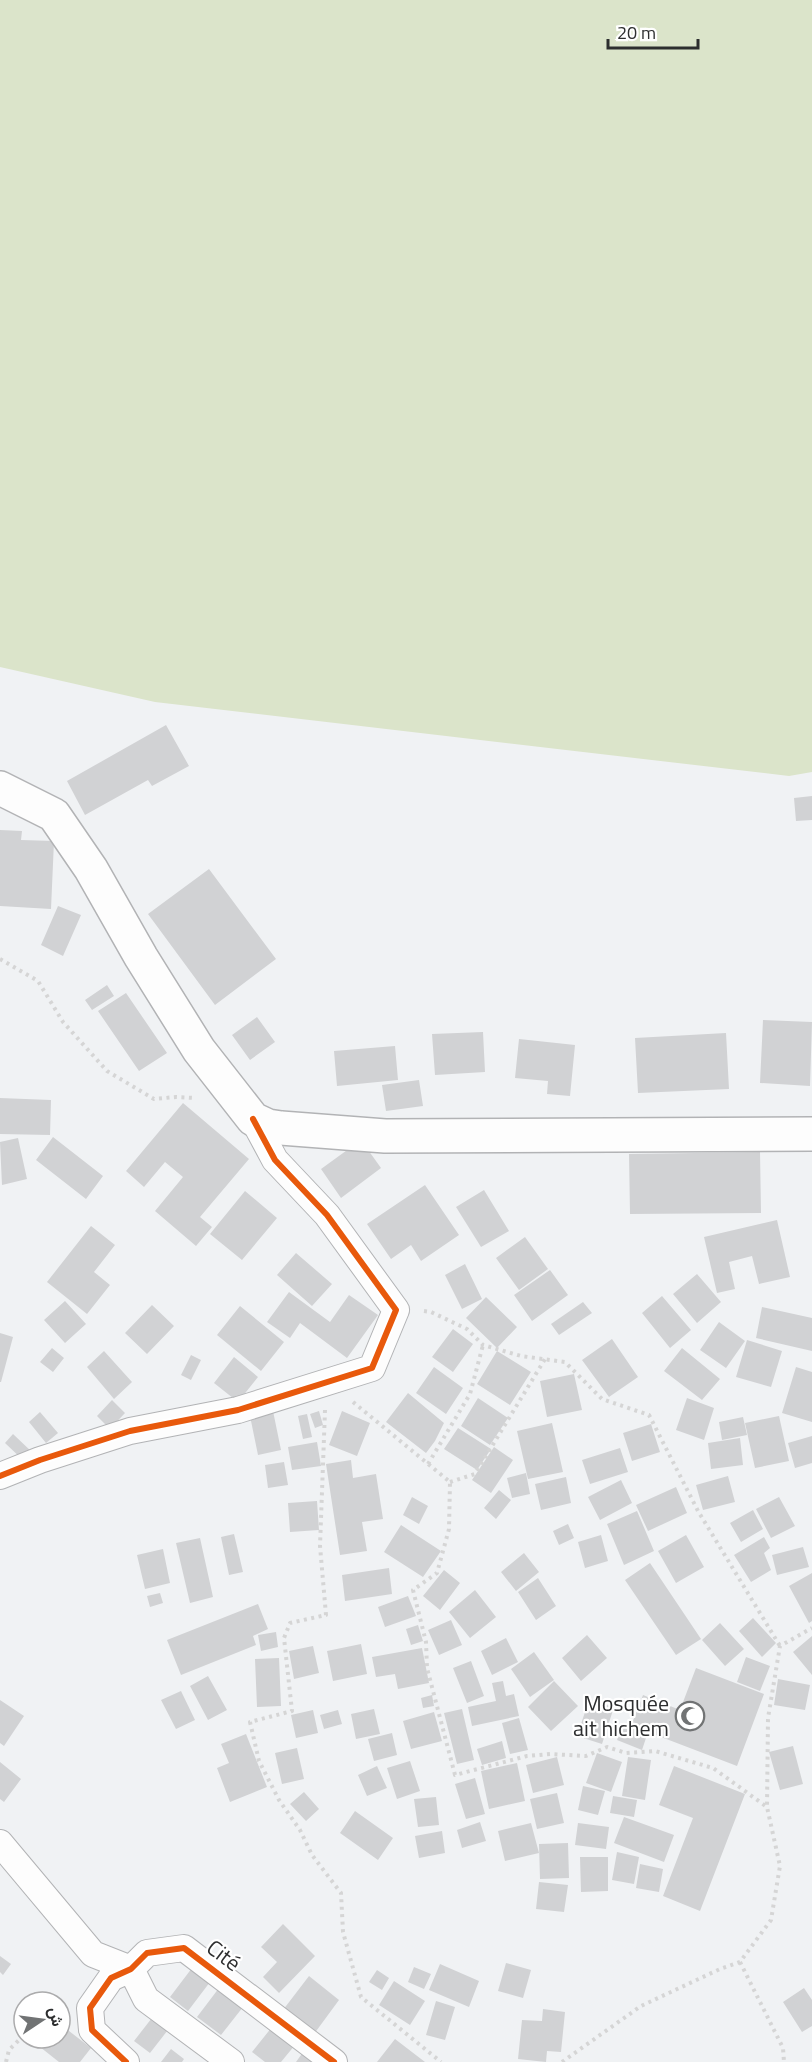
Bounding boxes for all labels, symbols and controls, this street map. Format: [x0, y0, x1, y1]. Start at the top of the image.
scale bar [608, 12, 698, 50]
text: 20 m [617, 19, 656, 46]
place label: Mosquée ait hichem [573, 1686, 669, 1745]
mosque icon: Mosquée ait hichem [674, 1700, 706, 1732]
street label: Cité [200, 1931, 248, 1979]
north arrow [12, 1990, 72, 2050]
text: ش [43, 2005, 70, 2029]

